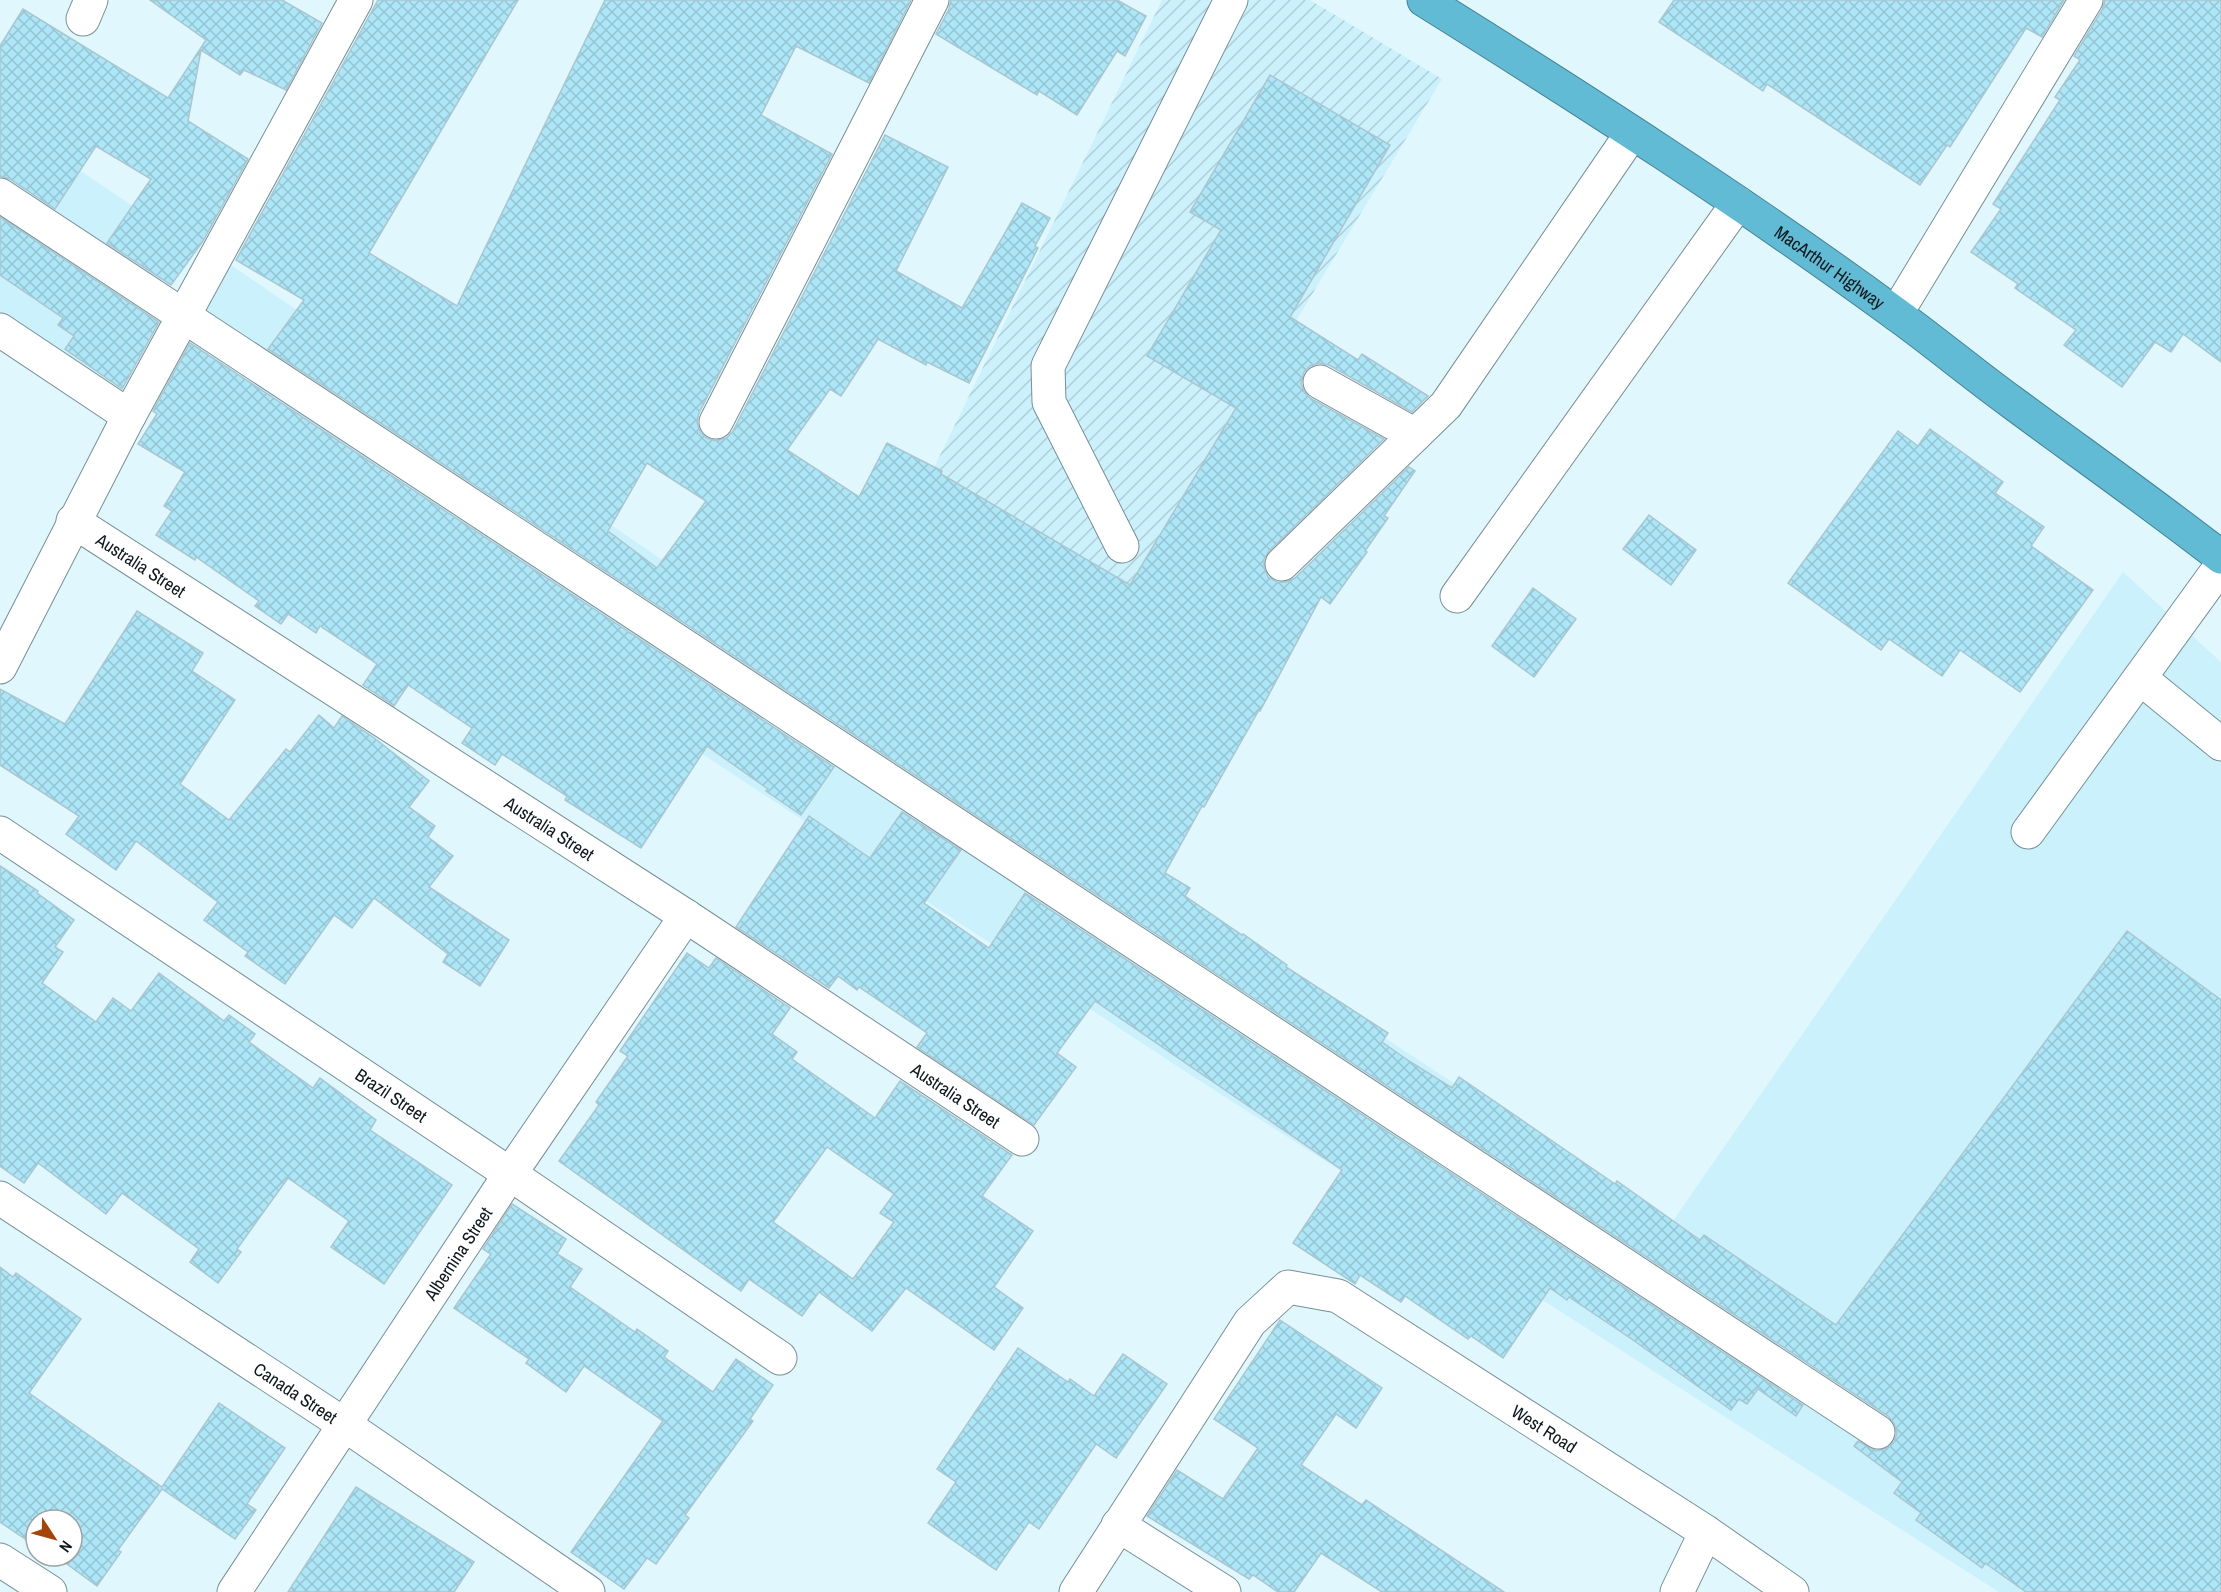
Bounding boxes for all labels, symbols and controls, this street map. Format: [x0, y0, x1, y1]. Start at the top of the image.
street label: MacArthur Highway [1770, 219, 1891, 315]
street label: Australia Street [91, 526, 191, 603]
street label: Australia Street [499, 789, 599, 866]
street label: Australia Street [906, 1056, 1005, 1134]
street label: Brazil Street [351, 1062, 432, 1128]
street label: Albernina Street [417, 1202, 498, 1305]
street label: Canada Street [249, 1356, 342, 1429]
street label: West Road [1507, 1398, 1582, 1459]
north arrow [24, 1508, 84, 1568]
text: N [54, 1537, 78, 1557]

